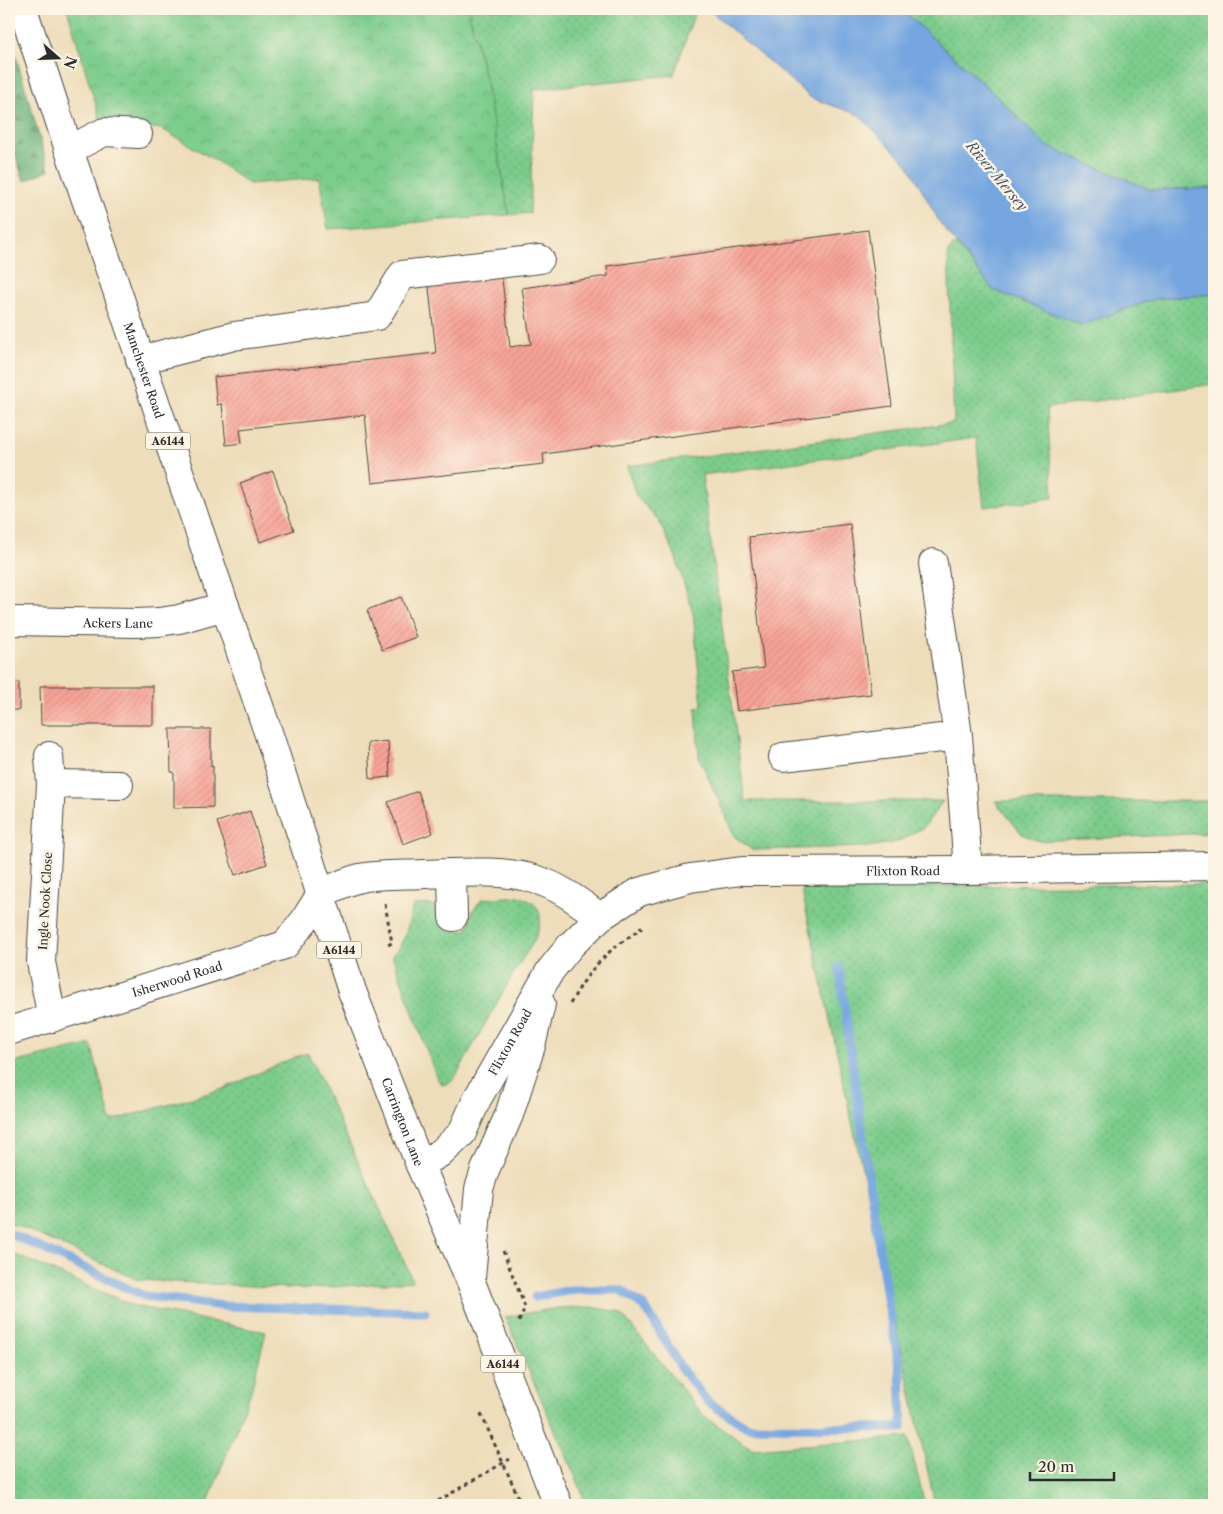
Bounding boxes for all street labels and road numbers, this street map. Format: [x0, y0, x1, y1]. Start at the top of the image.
street label: Manchester Road [121, 320, 168, 421]
road number: A6144 [146, 432, 190, 450]
street label: Ackers Lane [82, 615, 154, 631]
street label: Ingle Nook Close [35, 851, 55, 950]
street label: Flixton Road [866, 863, 941, 878]
road number: A6144 [316, 942, 362, 958]
street label: Isherwood Road [130, 957, 225, 1000]
street label: Flixton Road [485, 1005, 535, 1078]
street label: Carrington Lane [379, 1075, 427, 1168]
road number: A6144 [480, 1356, 526, 1372]

